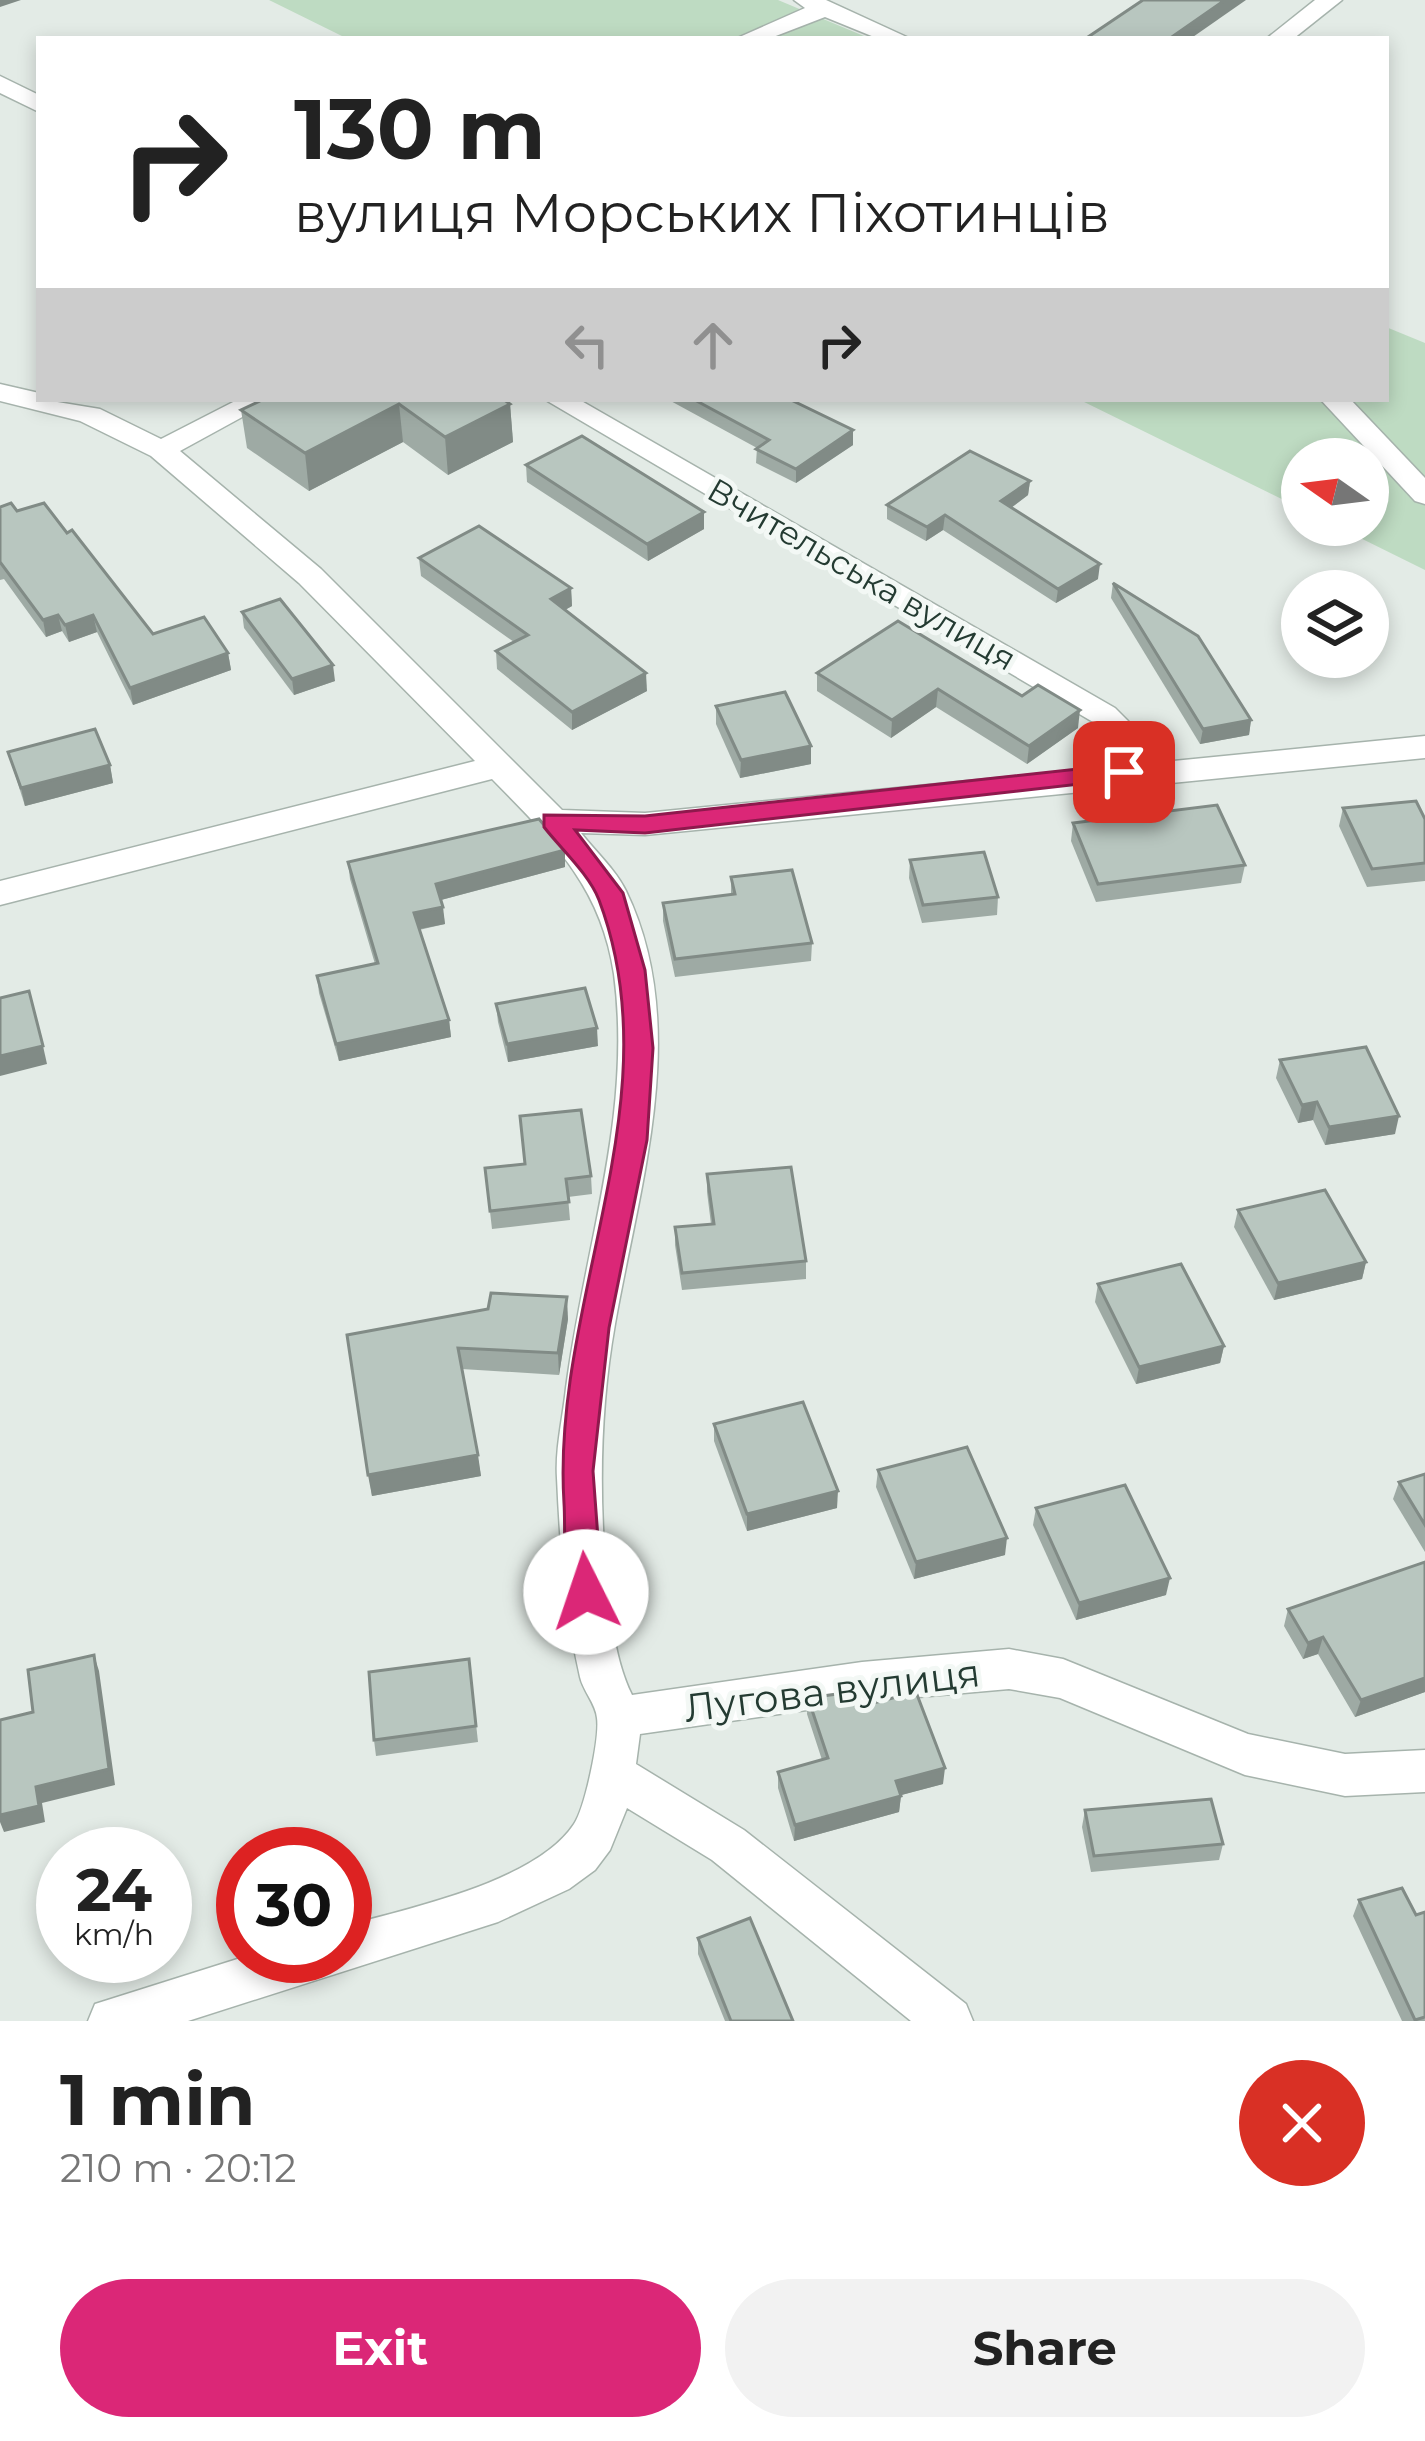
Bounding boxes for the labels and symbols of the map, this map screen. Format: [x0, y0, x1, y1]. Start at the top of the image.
north arrow [1281, 438, 1389, 546]
street label: Вчительська вулиця [701, 469, 1023, 679]
pin [1073, 721, 1175, 823]
position arrow [523, 1529, 649, 1655]
street label: Лугова вулиця [681, 1648, 983, 1732]
speed limit sign: 30 [216, 1827, 372, 1983]

